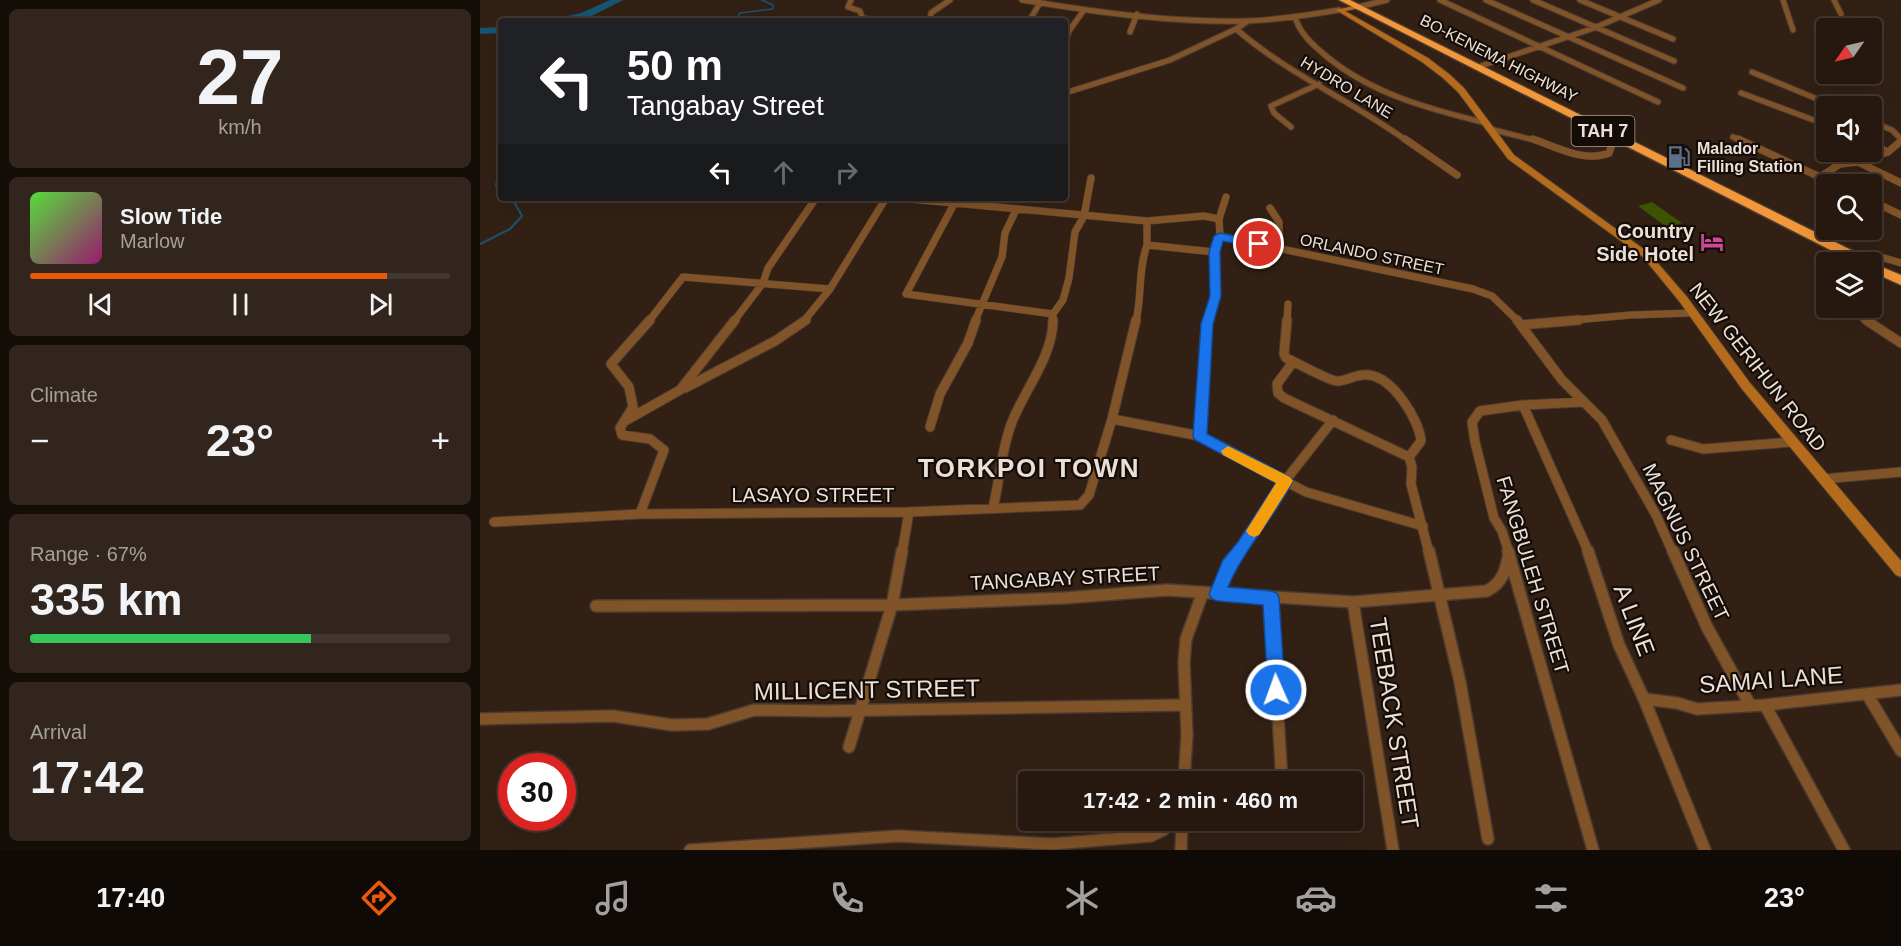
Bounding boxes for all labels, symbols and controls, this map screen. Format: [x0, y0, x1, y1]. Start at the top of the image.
street label: BO-KENEMA HIGHWAY [1417, 11, 1581, 106]
north arrow [1816, 18, 1882, 84]
map controls [1816, 18, 1882, 318]
text: 27 [197, 33, 283, 121]
icon: left [528, 42, 606, 120]
text: 50 m [627, 42, 723, 89]
street label: HYDRO LANE [1298, 53, 1396, 122]
text: Tangabay Street [627, 91, 824, 121]
button: sound [1816, 96, 1882, 162]
text: km/h [218, 116, 262, 138]
road number: TAH 7 [1572, 116, 1634, 146]
place label: Malador Filling Station [1697, 140, 1803, 175]
fuel station icon: Malador Filling Station [1666, 144, 1692, 170]
icon: left [704, 156, 737, 189]
icon: ahead [767, 156, 800, 189]
icon: right [830, 156, 863, 189]
button: search [1816, 174, 1882, 240]
text: Slow Tide [120, 204, 222, 229]
pin [1233, 218, 1284, 269]
place label: Country Side Hotel [1596, 220, 1695, 265]
icon: arrive [1242, 227, 1275, 260]
hotel icon: Country Side Hotel [1699, 229, 1725, 255]
text: Marlow [120, 230, 184, 252]
street label: ORLANDO STREET [1298, 231, 1446, 278]
button: layers [1816, 252, 1882, 318]
street label: NEW GERIHUN ROAD [1685, 278, 1831, 456]
icon: previous [84, 288, 117, 321]
icon: pause [224, 288, 257, 321]
icon: next [364, 288, 397, 321]
text: Climate [30, 384, 98, 406]
text: 23° [206, 415, 274, 466]
text: − [30, 422, 49, 459]
text: + [431, 422, 450, 459]
district label: TORKPOI TOWN [918, 453, 1140, 483]
street label: MAGNUS STREET [1638, 460, 1734, 624]
street label: FANGBULEH STREET [1492, 473, 1574, 677]
street label: LASAYO STREET [731, 484, 895, 506]
text: Range · 67% [30, 543, 147, 565]
street label: TANGABAY STREET [970, 562, 1160, 594]
text: 335 km [30, 574, 183, 625]
street label: A LINE [1608, 580, 1660, 660]
street label: TEEBACK STREET [1364, 615, 1425, 831]
position arrow [1244, 658, 1308, 722]
street label: SAMAI LANE [1698, 661, 1844, 698]
street label: MILLICENT STREET [754, 674, 981, 705]
text: Arrival [30, 721, 87, 743]
text: 17:42 [30, 752, 145, 803]
speed limit sign: 30 [498, 753, 576, 831]
text: 17:42 · 2 min · 460 m [1083, 788, 1298, 813]
icon: directions [358, 877, 400, 919]
icon: music [592, 877, 634, 919]
icon: phone [826, 877, 868, 919]
icon: climate [1061, 877, 1103, 919]
icon: car [1295, 877, 1337, 919]
icon: filters [1530, 877, 1572, 919]
text: 17:40 [96, 883, 165, 913]
text: 23° [1764, 883, 1805, 913]

